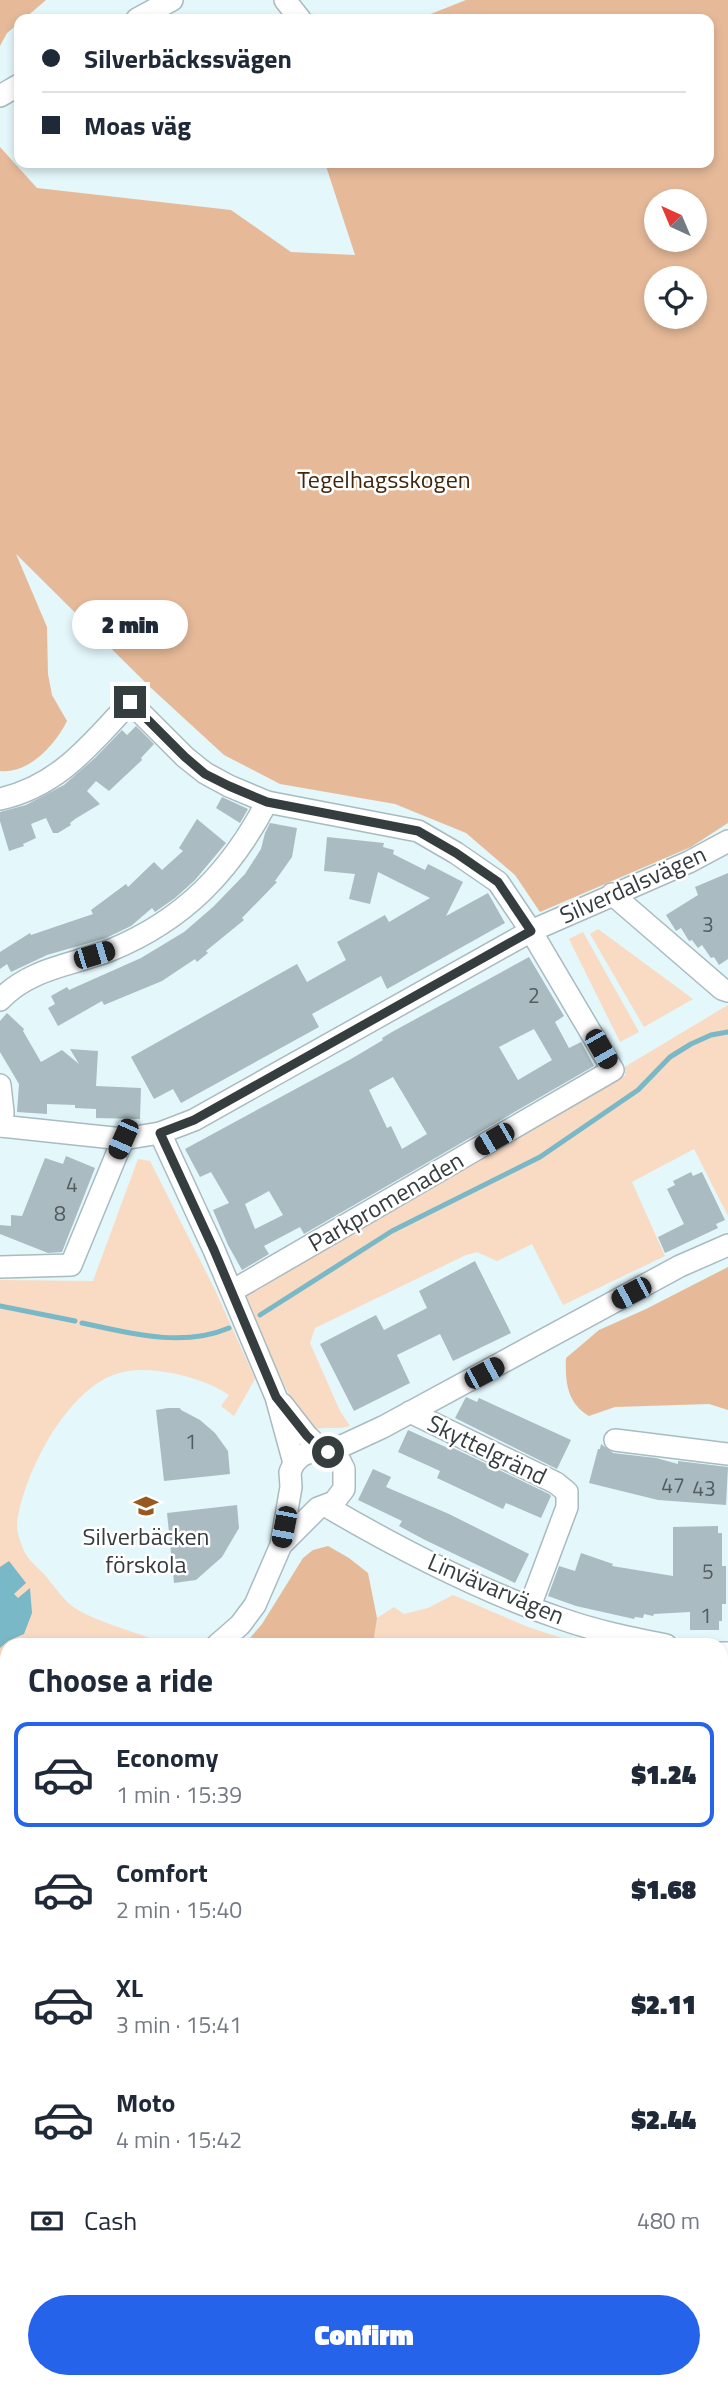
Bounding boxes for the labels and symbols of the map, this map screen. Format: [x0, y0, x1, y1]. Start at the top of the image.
north arrow [644, 189, 707, 252]
park label: Tegelhagsskogen [297, 461, 471, 497]
callout: 2 min [72, 600, 188, 650]
route end [114, 686, 146, 718]
street label: Silverdalsvägen [553, 836, 712, 933]
house number: 3 [702, 908, 714, 940]
car [71, 939, 118, 971]
house number: 2 [528, 979, 540, 1011]
car [582, 1026, 621, 1072]
car [105, 1116, 142, 1162]
car [471, 1119, 518, 1159]
street label: Parkpromenaden [301, 1142, 470, 1260]
house number: 4 [66, 1168, 78, 1200]
house number: 8 [54, 1197, 66, 1229]
car [608, 1274, 655, 1312]
car [461, 1354, 508, 1392]
street label: Skyttelgränd [422, 1405, 553, 1494]
house number: 1 [185, 1425, 197, 1457]
route start [312, 1436, 344, 1468]
house number: 47 [661, 1469, 685, 1501]
house number: 43 [692, 1472, 716, 1504]
school or university icon: Silverbäcken förskola [132, 1492, 160, 1520]
car [270, 1504, 299, 1550]
place label: Silverbäcken förskola [83, 1518, 209, 1582]
street label: Linvävarvägen [423, 1543, 570, 1633]
house number: 5 [702, 1555, 714, 1587]
house number: 1 [700, 1599, 712, 1631]

